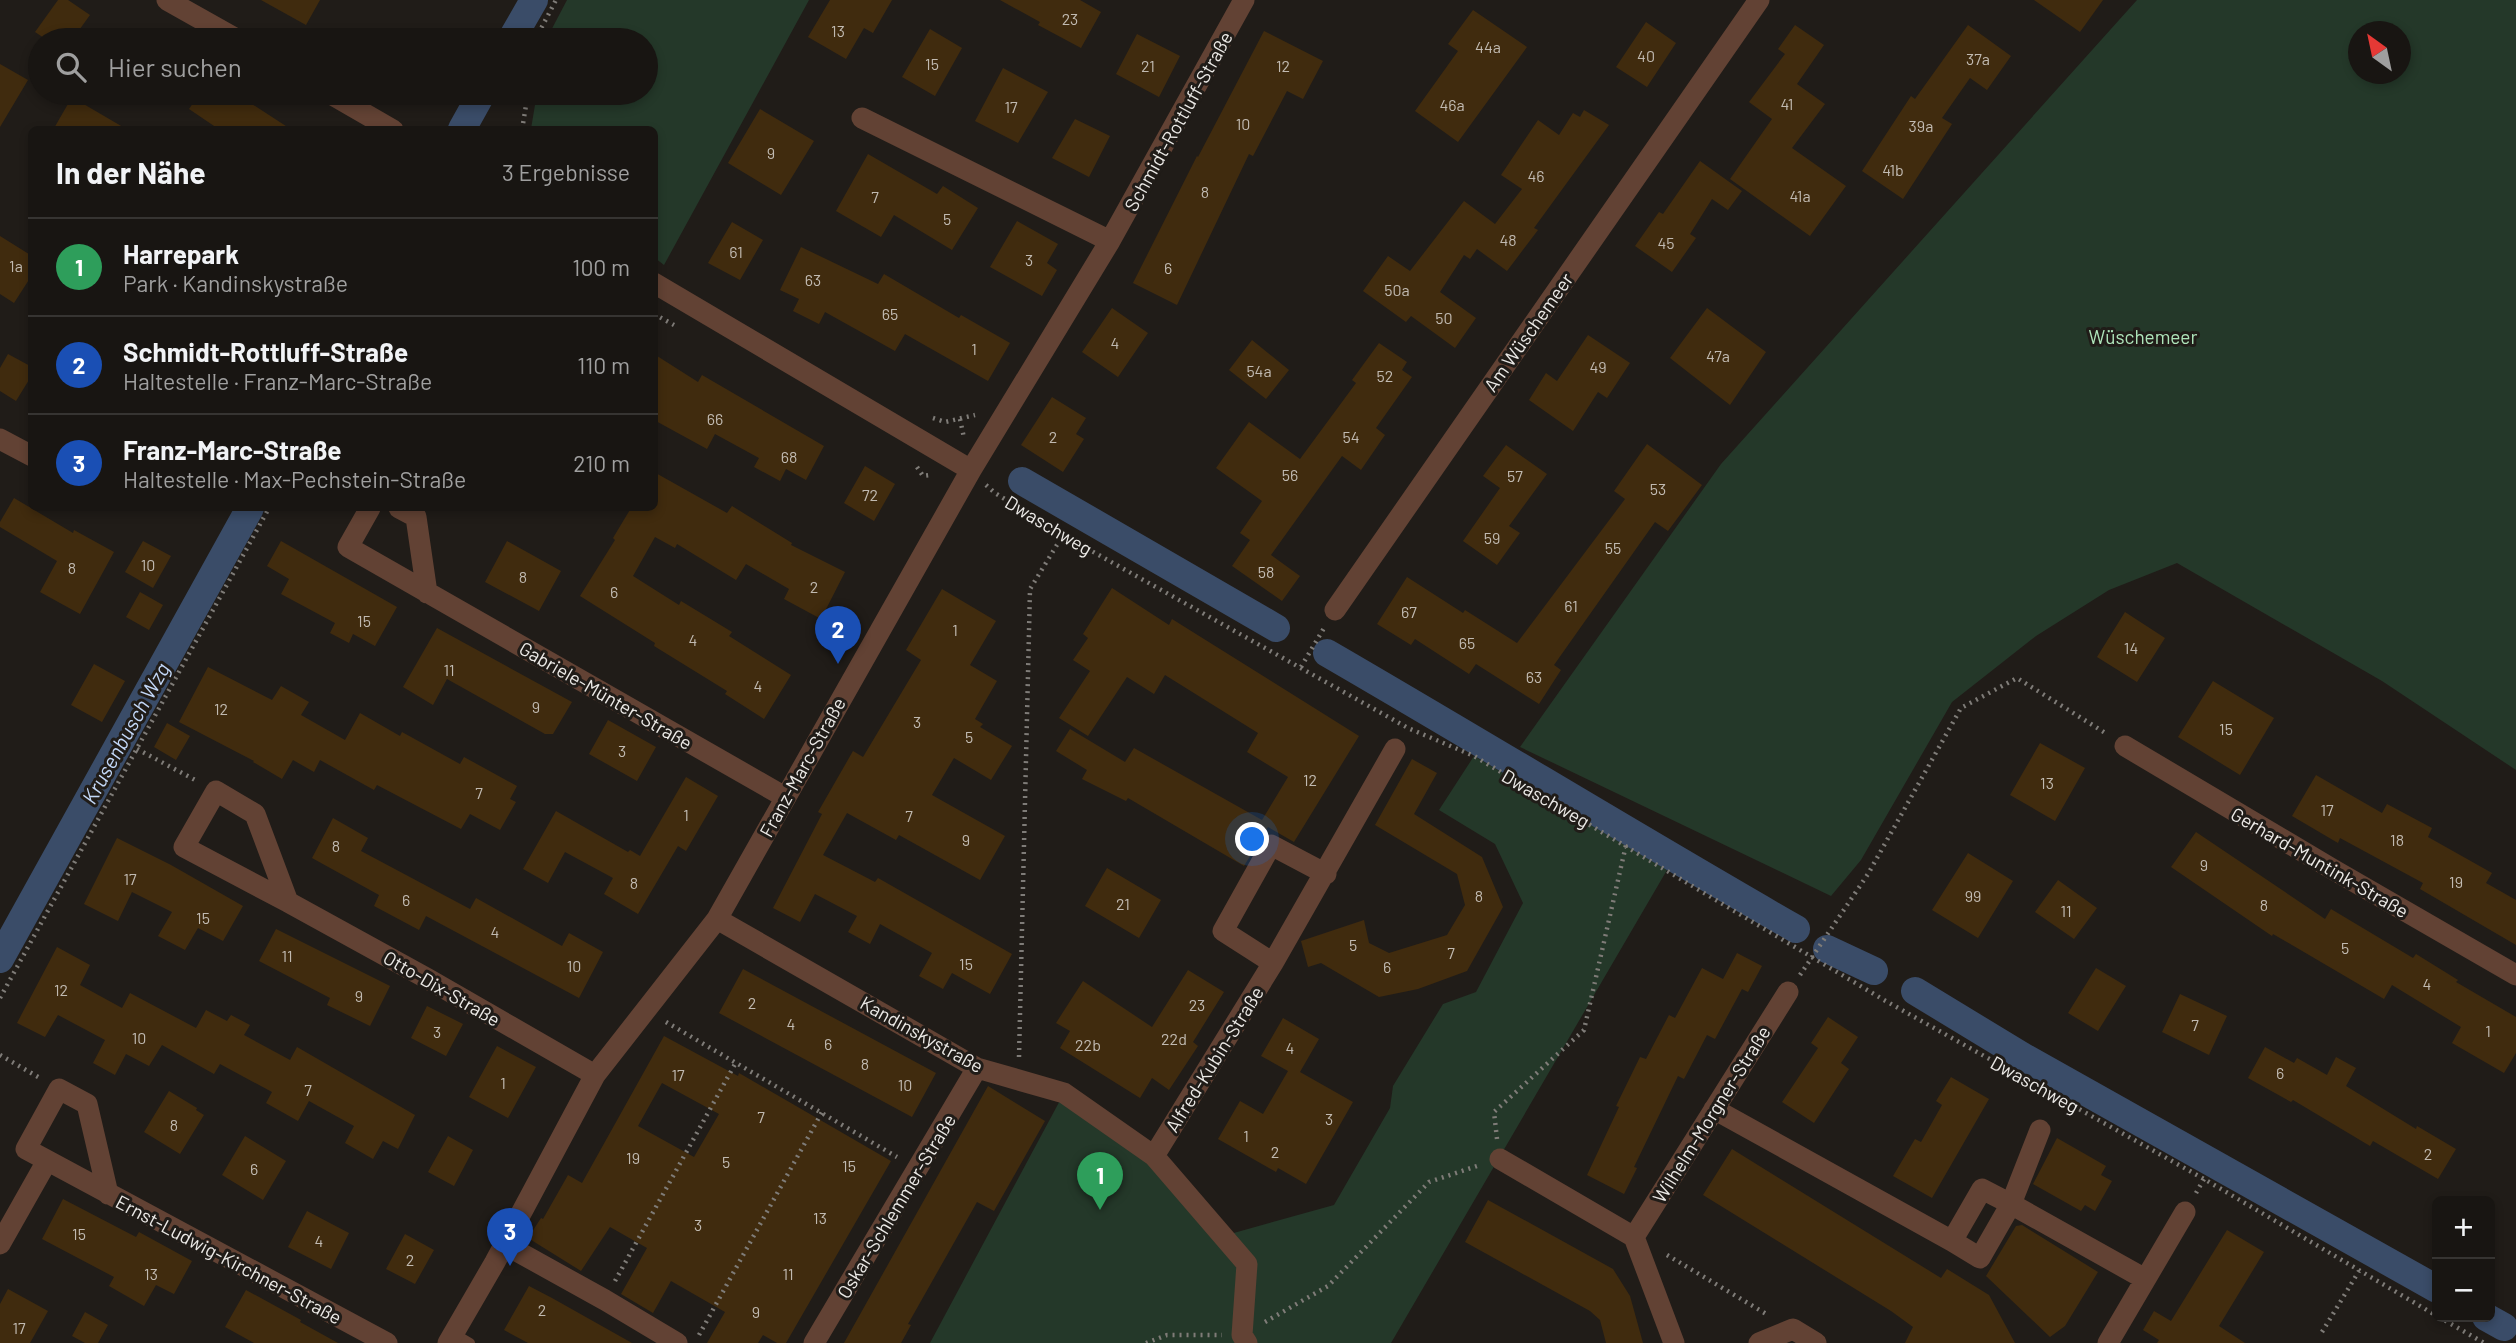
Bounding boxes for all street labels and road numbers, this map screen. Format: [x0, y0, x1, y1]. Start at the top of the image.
street label: Schmidt-Rottluff-Straße [1119, 27, 1237, 215]
street label: Am Wüschemeer [1478, 268, 1578, 396]
street label: Dwaschweg [1001, 490, 1097, 560]
street label: Gabriele-Münter-Straße [515, 636, 697, 754]
street label: Franz-Marc-Straße [754, 693, 850, 841]
street label: Dwaschweg [1498, 764, 1594, 832]
street label: Gerhard-Muntink-Straße [2227, 802, 2413, 922]
street label: Otto-Dix-Straße [379, 945, 505, 1031]
street label: Alfred-Kubin-Straße [1160, 982, 1268, 1136]
street label: Kandinskystraße [856, 991, 988, 1077]
street label: Wilhelm-Morgner-Straße [1647, 1021, 1775, 1207]
street label: Dwaschweg [1987, 1050, 2083, 1118]
street label: Oskar-Schlemmer-Straße [832, 1110, 960, 1302]
street label: Ernst-Ludwig-Kirchner-Straße [112, 1190, 346, 1328]

